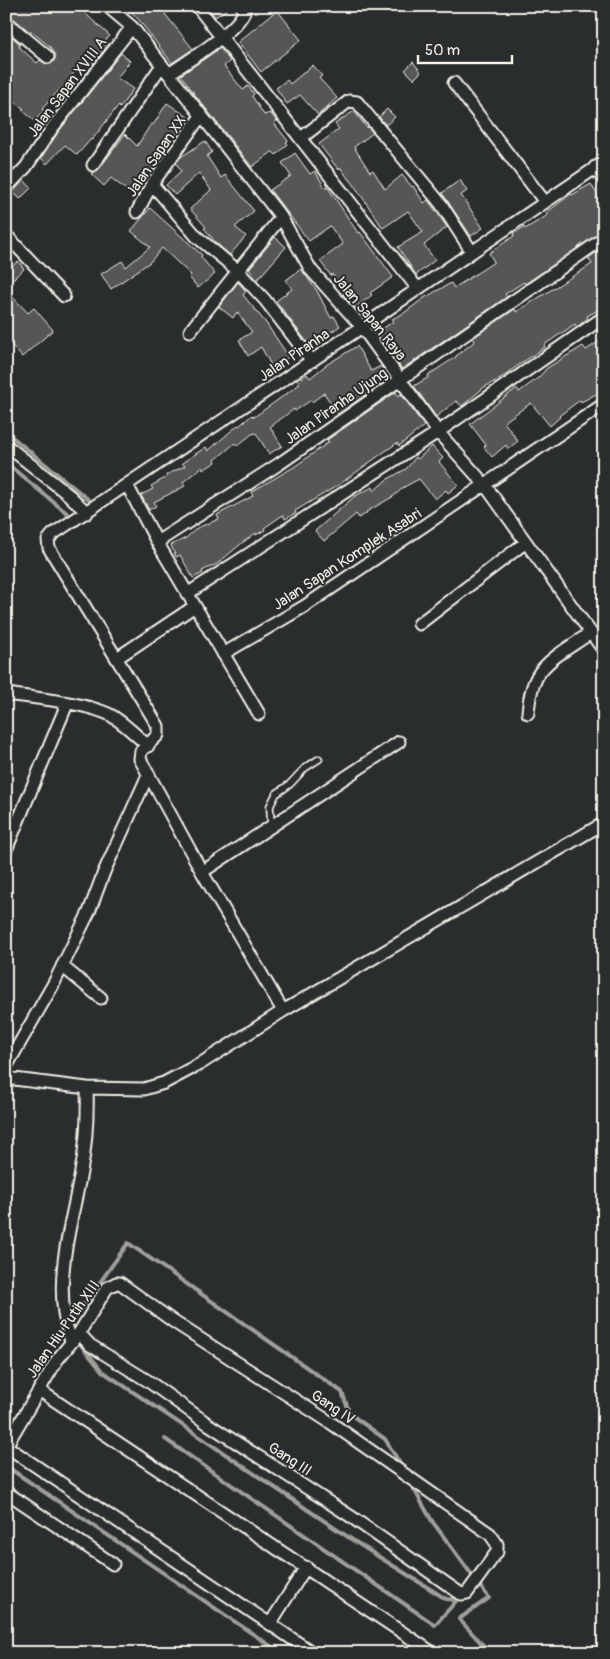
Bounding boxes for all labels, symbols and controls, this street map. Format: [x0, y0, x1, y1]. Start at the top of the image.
scale bar [418, 32, 511, 64]
street label: Jalan Sapan XVIII A [24, 33, 111, 141]
text: 50 m [425, 41, 460, 60]
street label: Jalan Sapan XX [122, 112, 191, 201]
street label: Jalan Sapan Raya [329, 270, 410, 365]
street label: Jalan Piranha [255, 325, 333, 386]
street label: Jalan Piranha Ujung [281, 364, 391, 449]
street label: Jalan Sapan Komplek Asabri [269, 504, 425, 615]
street label: Jalan Hiu Putih XIII [23, 1277, 104, 1382]
street label: Gang IV [307, 1386, 358, 1429]
street label: Gang III [264, 1438, 315, 1481]

